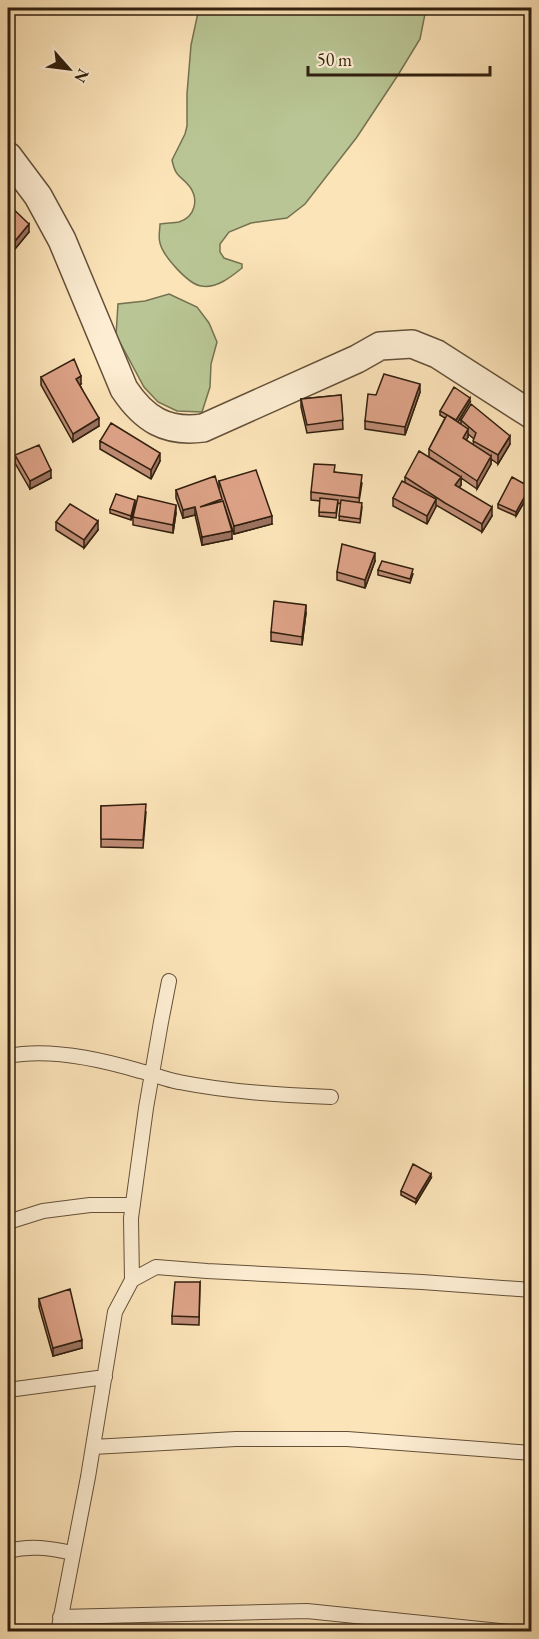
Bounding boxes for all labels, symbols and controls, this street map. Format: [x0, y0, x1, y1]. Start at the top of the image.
north arrow [39, 39, 99, 99]
scale bar [308, 39, 490, 77]
text: 50 m [317, 48, 352, 71]
text: N [69, 65, 94, 86]

